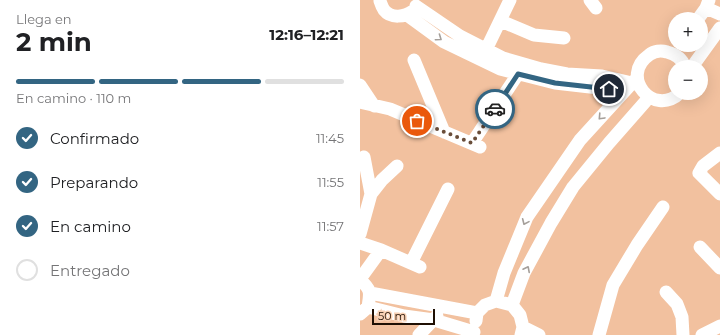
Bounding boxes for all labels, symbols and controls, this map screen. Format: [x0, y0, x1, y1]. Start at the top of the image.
text: Llega en [16, 11, 72, 27]
map controls [668, 12, 708, 100]
button: + [668, 12, 708, 52]
text: 12:16–12:21 [269, 25, 344, 44]
text: 2 min [16, 26, 92, 58]
one-way arrow [434, 33, 441, 40]
button: − [668, 60, 708, 100]
pin [592, 72, 626, 106]
icon: home [598, 78, 620, 100]
courier [475, 89, 515, 129]
text: En camino · 110 m [16, 90, 131, 106]
icon: car [484, 98, 506, 120]
pin [400, 104, 434, 138]
icon: bag [406, 110, 428, 132]
one-way arrow [598, 112, 605, 120]
icon: check [16, 127, 38, 149]
text: Confirmado [50, 129, 139, 148]
text: 11:45 [316, 130, 344, 146]
icon: check [16, 171, 38, 193]
text: Preparando [50, 173, 138, 192]
text: 11:55 [317, 174, 344, 190]
icon: check [16, 215, 38, 237]
text: En camino [50, 217, 131, 236]
text: 11:57 [317, 218, 344, 234]
one-way arrow [522, 218, 530, 225]
text: Entregado [50, 261, 130, 280]
one-way arrow [522, 266, 529, 273]
scale bar [372, 307, 435, 326]
text: 50 m [378, 309, 406, 323]

